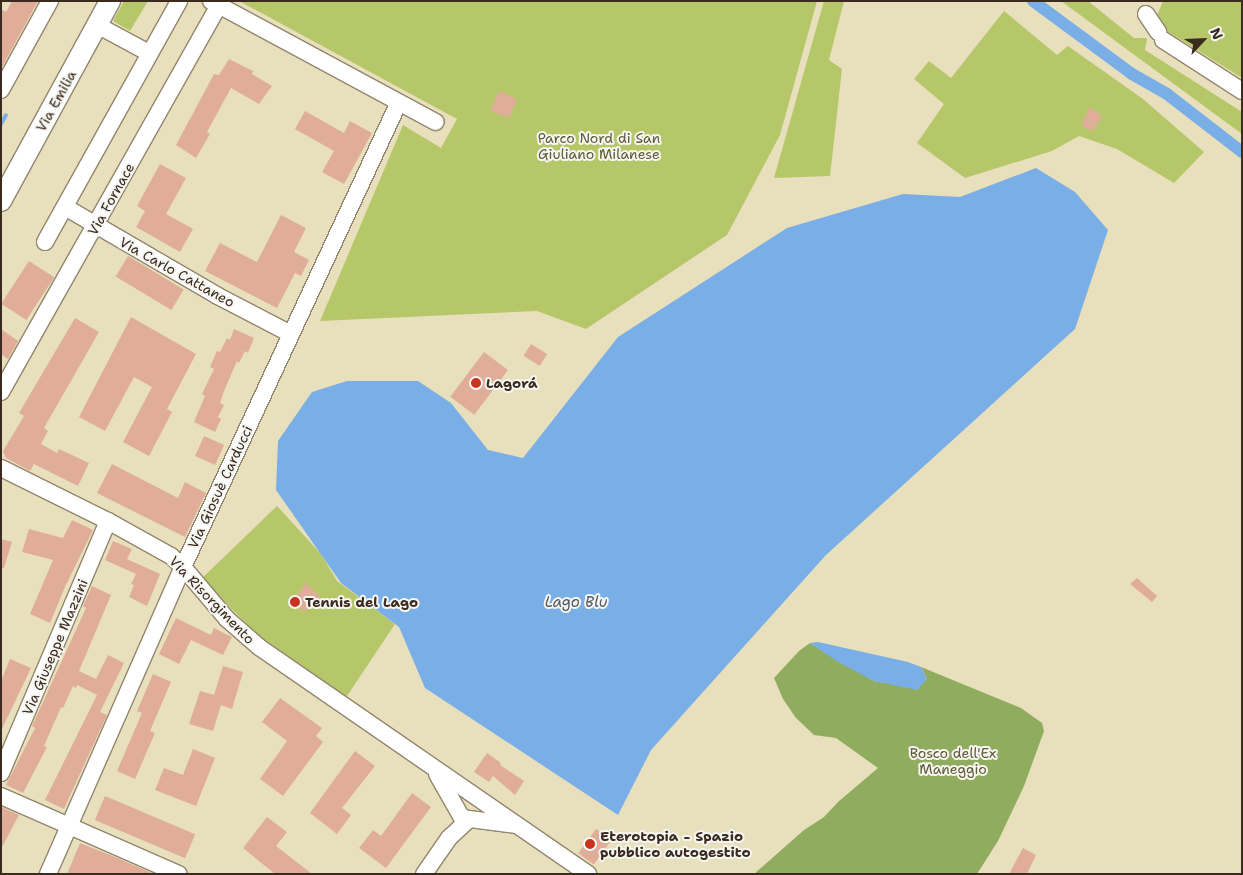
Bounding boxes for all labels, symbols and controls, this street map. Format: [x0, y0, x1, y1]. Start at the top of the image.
north arrow [1178, 15, 1228, 65]
text: N [1206, 25, 1227, 42]
street label: Via Emilia [32, 67, 80, 135]
park label: Parco Nord di San Giuliano Milanese [538, 130, 660, 162]
street label: Via Fornace [84, 160, 138, 238]
street label: Via Carlo Cattaneo [116, 233, 238, 311]
place label: Lagorá [486, 375, 538, 391]
marker: Lagorá [470, 377, 482, 389]
street label: Via Giosuè Carducci [184, 423, 256, 551]
street label: Via Risorgimento [166, 553, 258, 647]
street label: Via Giuseppe Mazzini [19, 576, 91, 718]
place label: Tennis del Lago [305, 594, 418, 610]
water label: Lago Blu [545, 594, 607, 612]
marker: Tennis del Lago [289, 596, 301, 608]
park label: Bosco dell'Ex Maneggio [910, 745, 996, 778]
place label: Eterotopia - Spazio pubblico autogestito [600, 828, 751, 860]
marker: Eterotopia - Spazio pubblico autogestito [584, 838, 596, 850]

